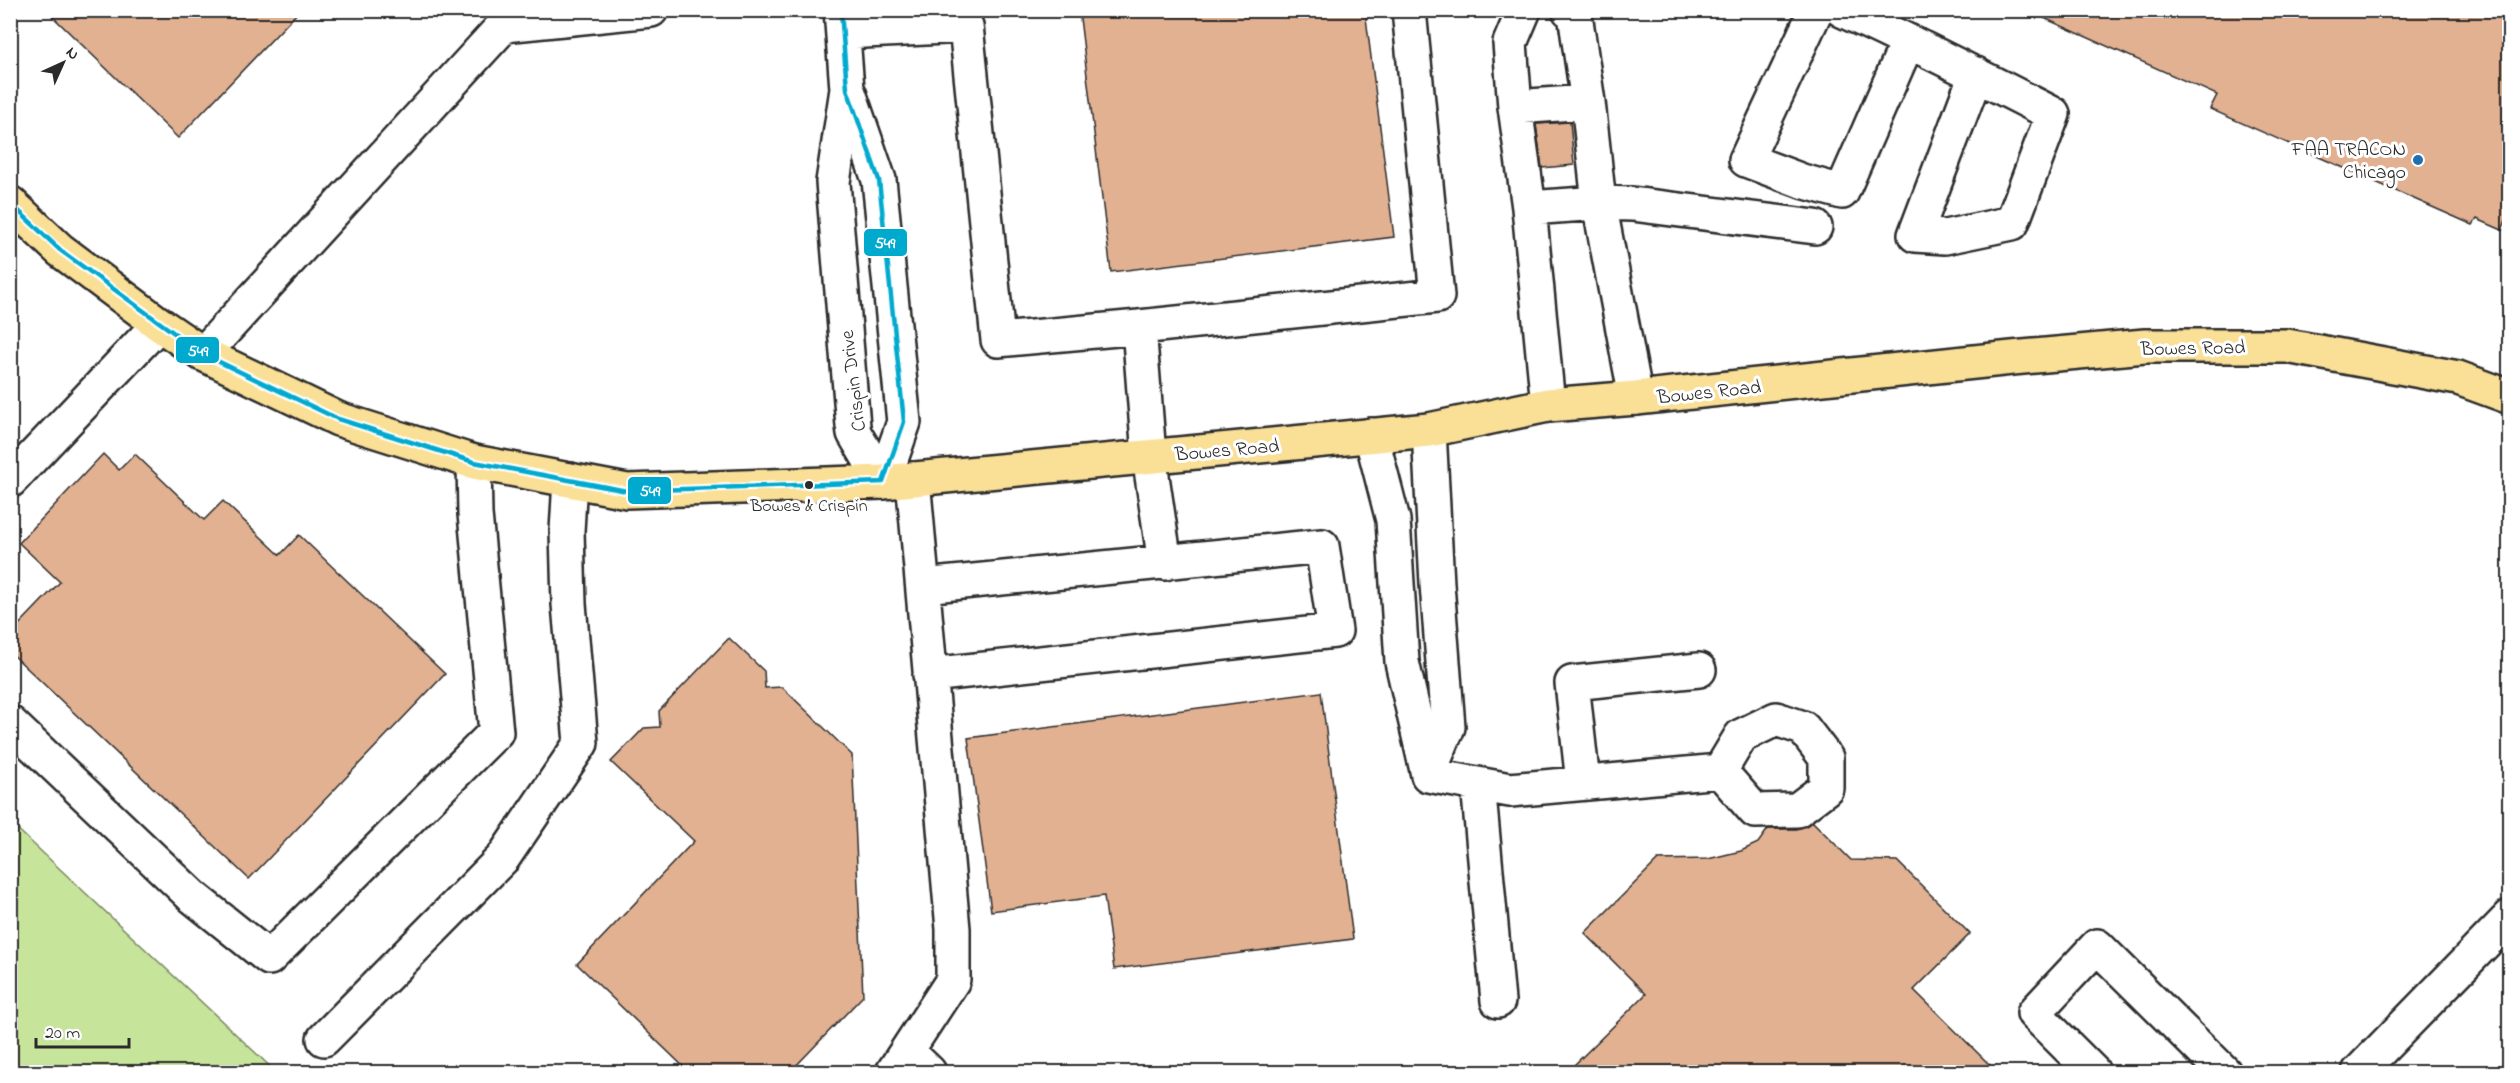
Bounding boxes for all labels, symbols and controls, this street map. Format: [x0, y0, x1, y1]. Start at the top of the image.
north arrow [33, 33, 93, 93]
text: N [60, 41, 85, 66]
place label: FAA TRACON Chicago [2291, 136, 2406, 189]
marker: FAA TRACON Chicago [2411, 153, 2425, 167]
line badge: 549 [863, 228, 908, 257]
text: 549 [875, 232, 895, 256]
street label: Crispin Drive [834, 328, 875, 433]
street label: Bowes Road [2139, 334, 2246, 365]
line badge: 549 [175, 336, 220, 364]
text: 549 [188, 340, 208, 364]
street label: Bowes Road [1655, 374, 1763, 413]
street label: Bowes Road [1173, 432, 1281, 471]
line badge: 549 [627, 476, 672, 505]
marker: Bowes & Crispin [803, 479, 815, 491]
text: 549 [640, 480, 660, 504]
place label: Bowes & Crispin [749, 494, 868, 520]
scale bar [36, 1011, 129, 1049]
text: 20 m [45, 1021, 80, 1047]

